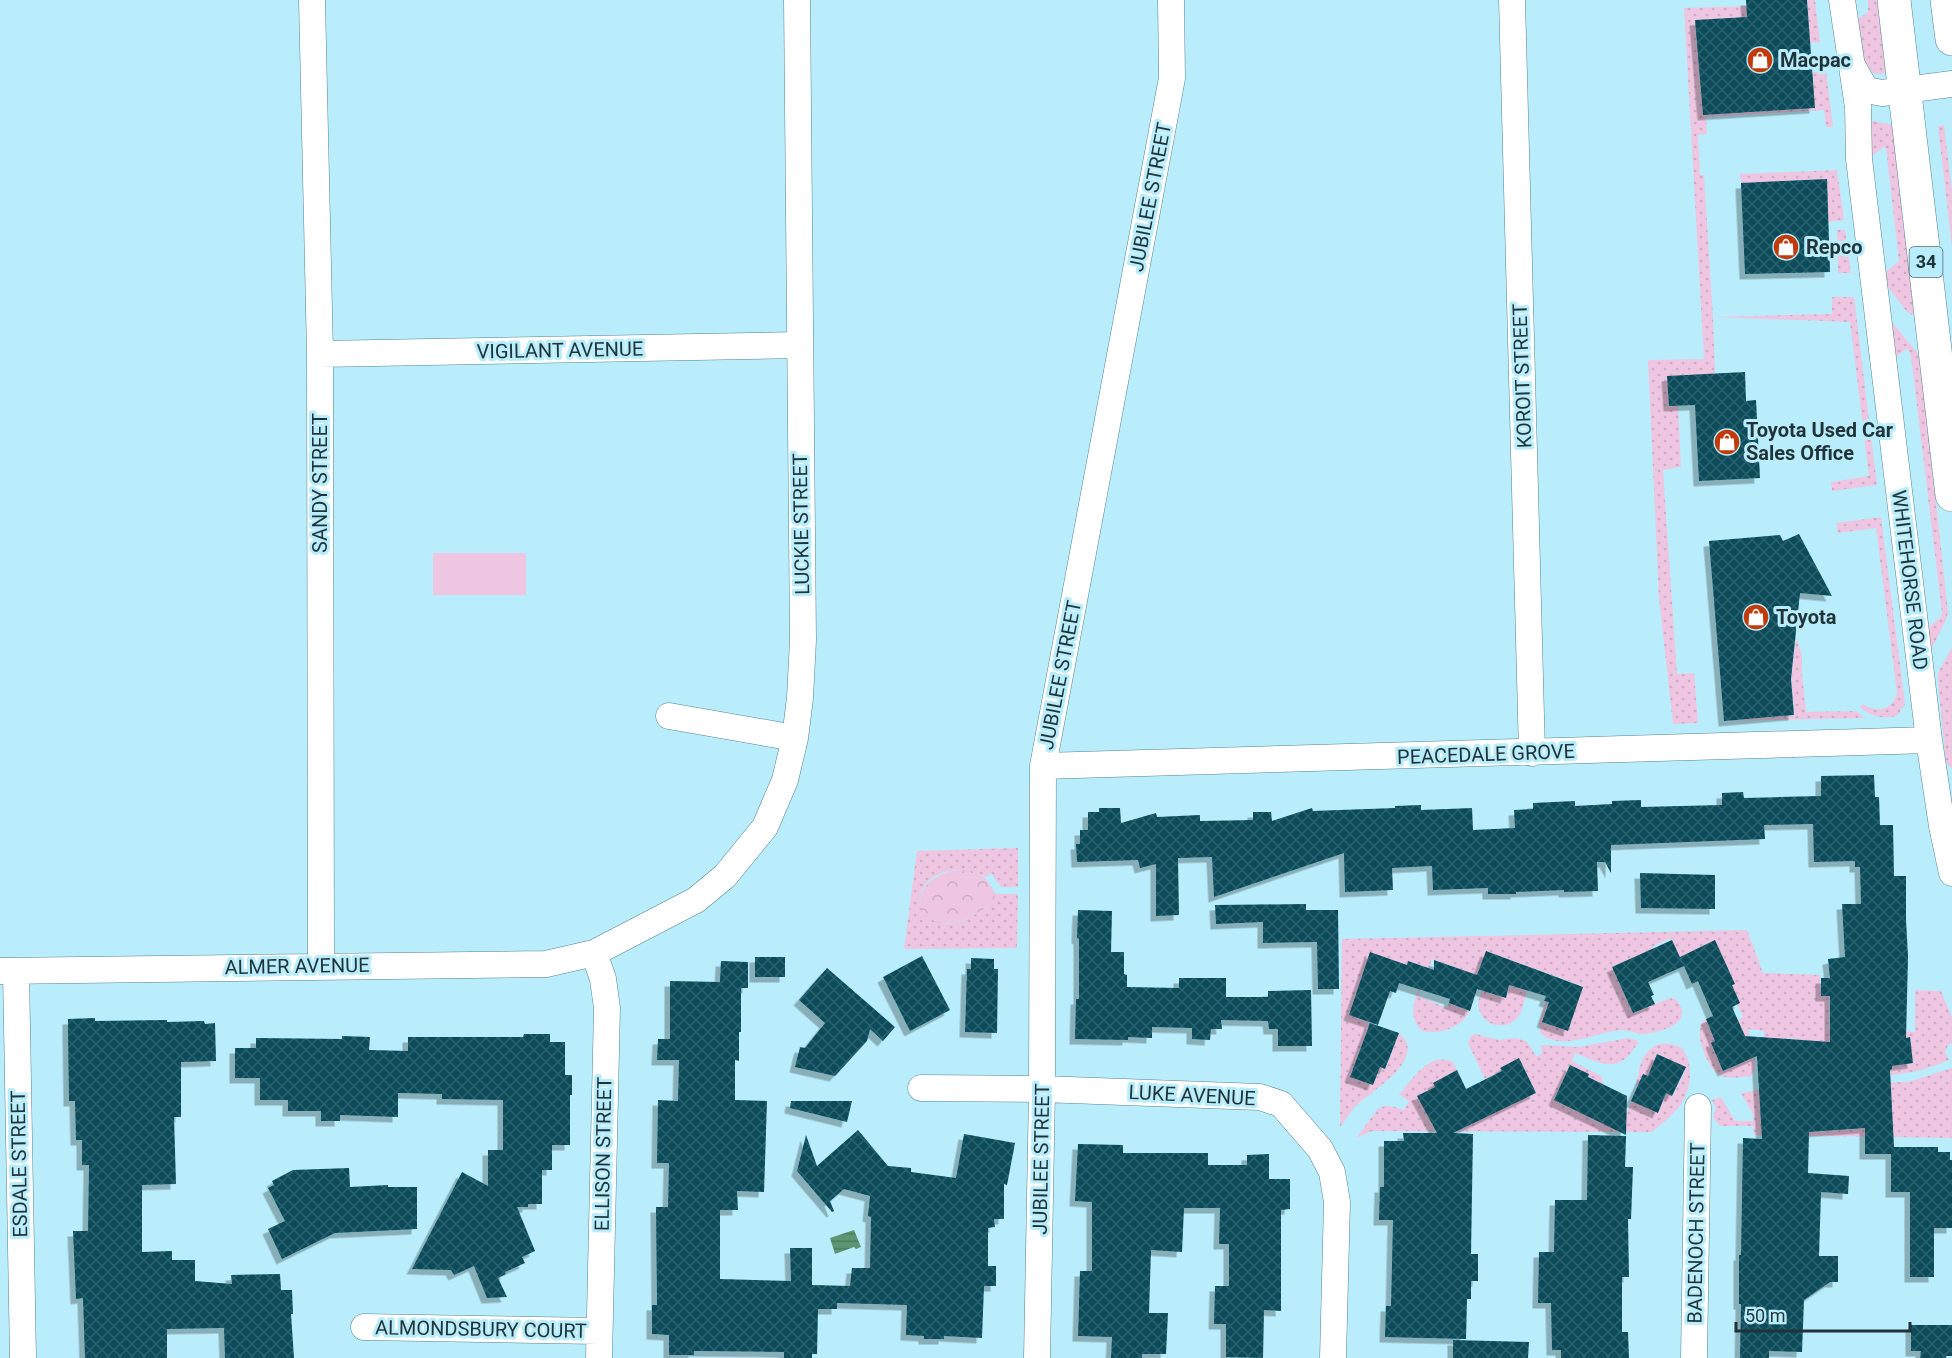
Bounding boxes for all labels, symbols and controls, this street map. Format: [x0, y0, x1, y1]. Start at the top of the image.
shop icon: Macpac [1745, 45, 1775, 75]
place label: Macpac [1780, 48, 1851, 72]
street label: JUBILEE STREET [1124, 120, 1176, 274]
shop icon: Repco [1771, 232, 1801, 262]
place label: Repco [1806, 235, 1863, 259]
road number: 34 [1910, 247, 1942, 277]
street label: KOROIT STREET [1507, 303, 1537, 449]
street label: VIGILANT AVENUE [476, 337, 644, 363]
street label: SANDY STREET [308, 413, 332, 553]
place label: Toyota Used Car Sales Office [1746, 418, 1894, 465]
shop icon: Toyota Used Car Sales Office [1712, 427, 1742, 457]
street label: LUCKIE STREET [788, 453, 814, 595]
street label: WHITEHORSE ROAD [1887, 489, 1933, 671]
street label: JUBILEE STREET [1034, 598, 1086, 752]
shop icon: Toyota [1741, 602, 1771, 632]
place label: Toyota [1776, 605, 1837, 629]
street label: PEACEDALE GROVE [1397, 739, 1575, 769]
street label: ALMER AVENUE [224, 953, 370, 979]
street label: ELLISON STREET [590, 1077, 616, 1231]
street label: LUKE AVENUE [1128, 1080, 1256, 1110]
street label: JUBILEE STREET [1028, 1083, 1054, 1235]
street label: ESDALE STREET [6, 1090, 32, 1238]
street label: BADENOCH STREET [1682, 1142, 1710, 1324]
scale bar [1736, 1295, 1910, 1333]
text: 50 m [1745, 1305, 1785, 1326]
street label: ALMONDSBURY COURT [375, 1315, 587, 1343]

